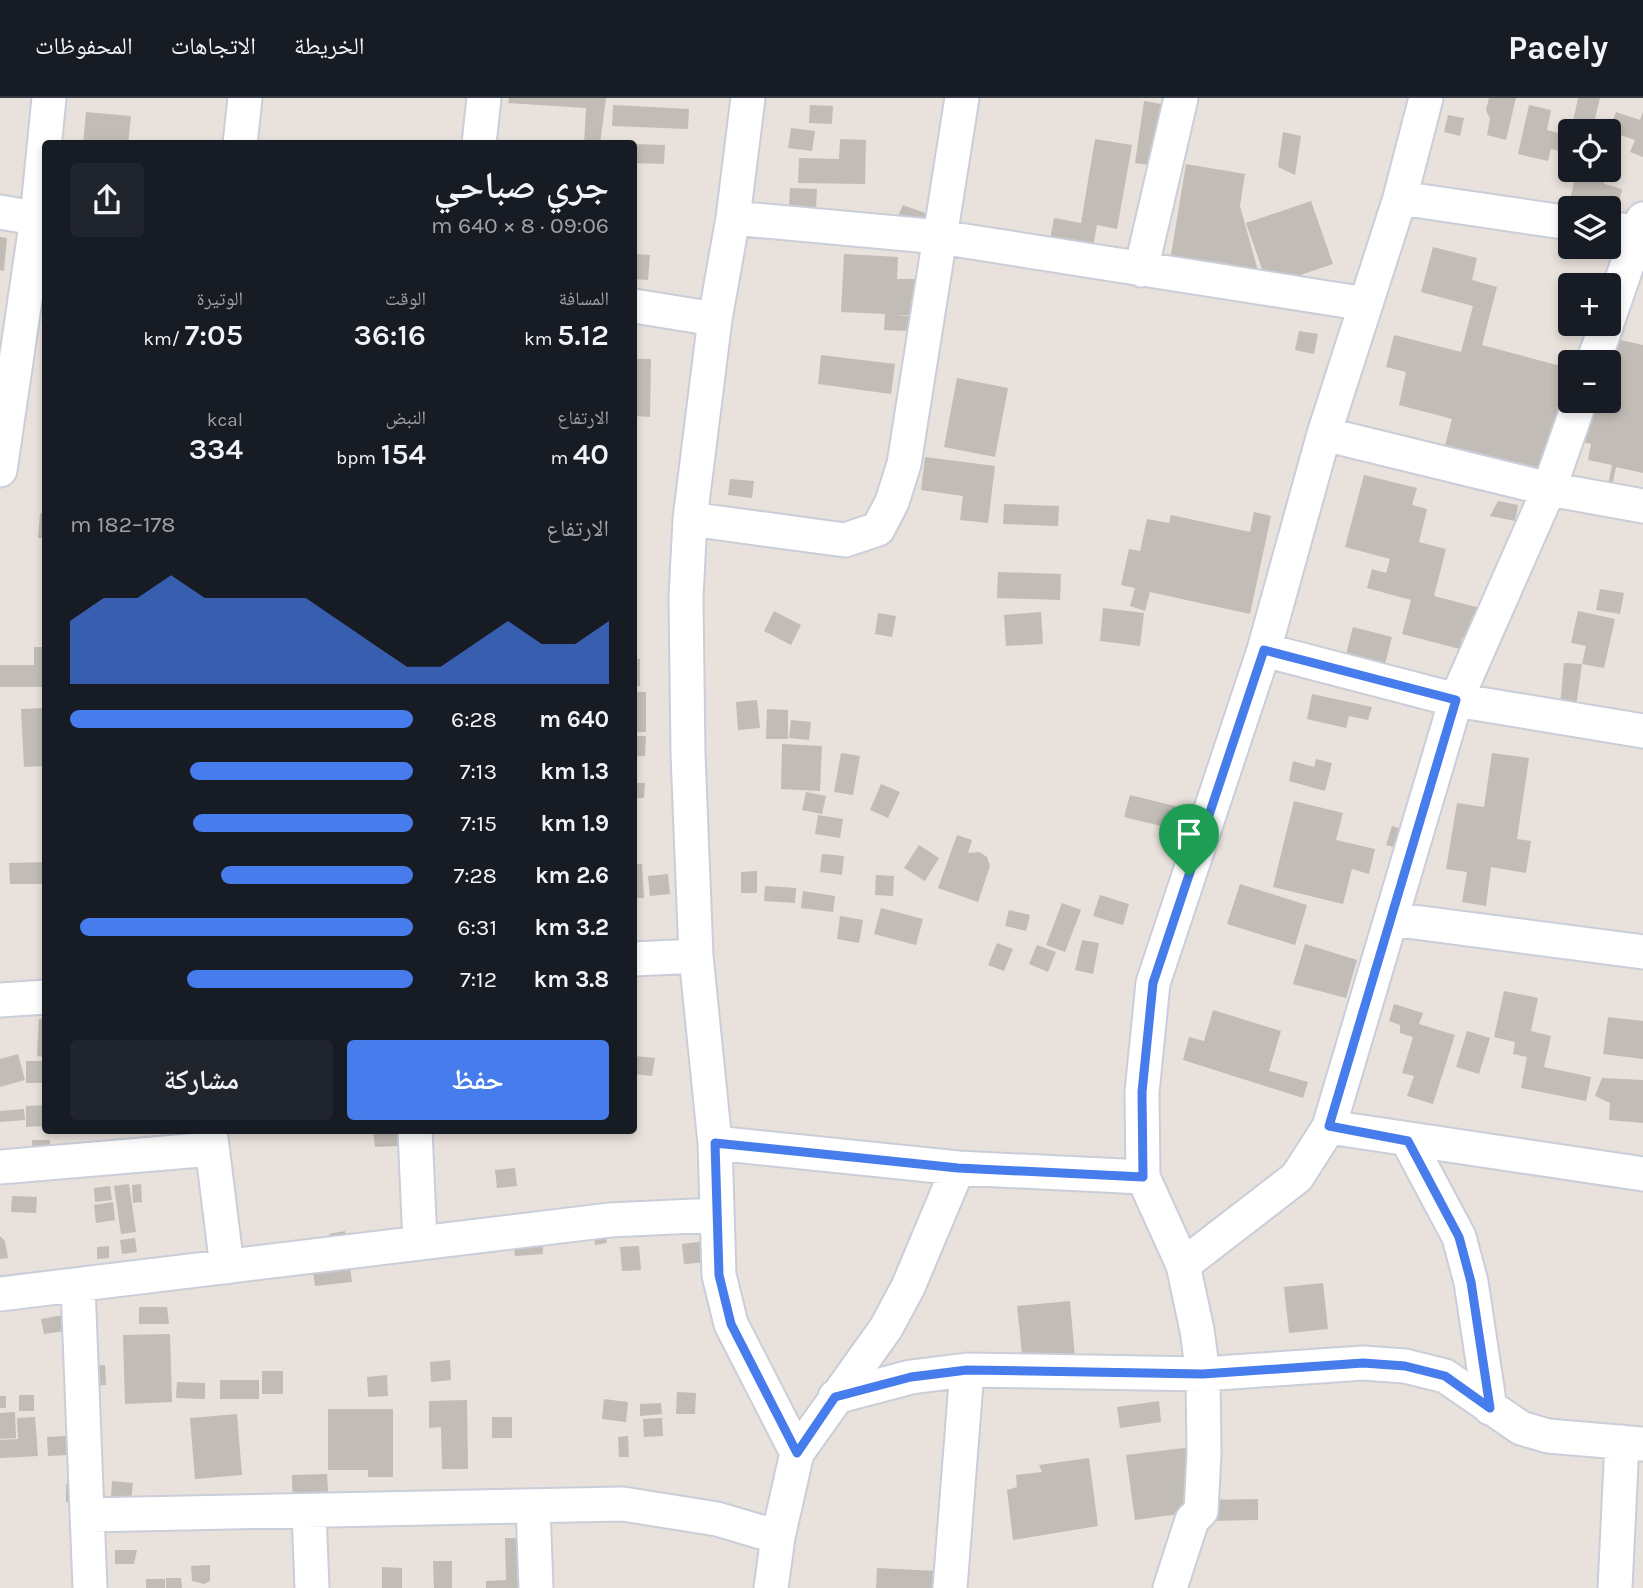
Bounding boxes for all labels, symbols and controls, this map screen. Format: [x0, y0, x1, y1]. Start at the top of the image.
text: Pacely [1508, 29, 1608, 67]
text: المحفوظات [35, 32, 133, 60]
text: الاتجاهات [171, 32, 256, 60]
text: الخريطة [294, 32, 365, 60]
map controls [1558, 119, 1621, 413]
button: locate [1558, 119, 1621, 182]
button: share [70, 163, 144, 237]
text: جري صباحي [434, 163, 609, 208]
button: layers [1558, 196, 1621, 259]
text: 09:06 · 8 × 640 m [431, 212, 609, 239]
button: + [1558, 273, 1621, 336]
text: الوتيرة [197, 288, 243, 310]
text: الوقت [385, 288, 426, 310]
text: المسافة [559, 288, 609, 310]
text: 7:05 [185, 317, 243, 353]
text: 36:16 [353, 317, 426, 353]
text: 5.12 [557, 317, 609, 353]
text: /km [143, 328, 185, 350]
text: km [524, 328, 557, 350]
button: − [1558, 350, 1621, 413]
text: النبض [385, 407, 426, 429]
text: الارتفاع [557, 407, 609, 429]
text: kcal [207, 409, 243, 431]
text: 334 [189, 431, 243, 467]
text: 154 [381, 436, 426, 472]
text: 40 [573, 436, 609, 472]
text: bpm [336, 447, 381, 469]
text: m [550, 447, 573, 469]
text: 178–182 m [70, 511, 176, 538]
text: الارتفاع [546, 515, 609, 542]
text: 6:28 [451, 706, 497, 733]
text: 640 m [539, 706, 609, 733]
text: 7:13 [460, 758, 497, 785]
text: 1.3 km [540, 758, 609, 785]
pin [1159, 804, 1219, 876]
text: 7:15 [460, 810, 497, 837]
text: 1.9 km [541, 810, 609, 837]
icon: arrive [1170, 815, 1208, 853]
text: 7:28 [453, 862, 497, 889]
text: 2.6 km [535, 862, 609, 889]
text: 6:31 [457, 914, 497, 941]
text: 3.2 km [535, 914, 609, 941]
text: 7:12 [460, 966, 497, 993]
text: 3.8 km [534, 966, 609, 993]
button: مشاركة [70, 1040, 333, 1120]
button: حفظ [347, 1040, 609, 1120]

